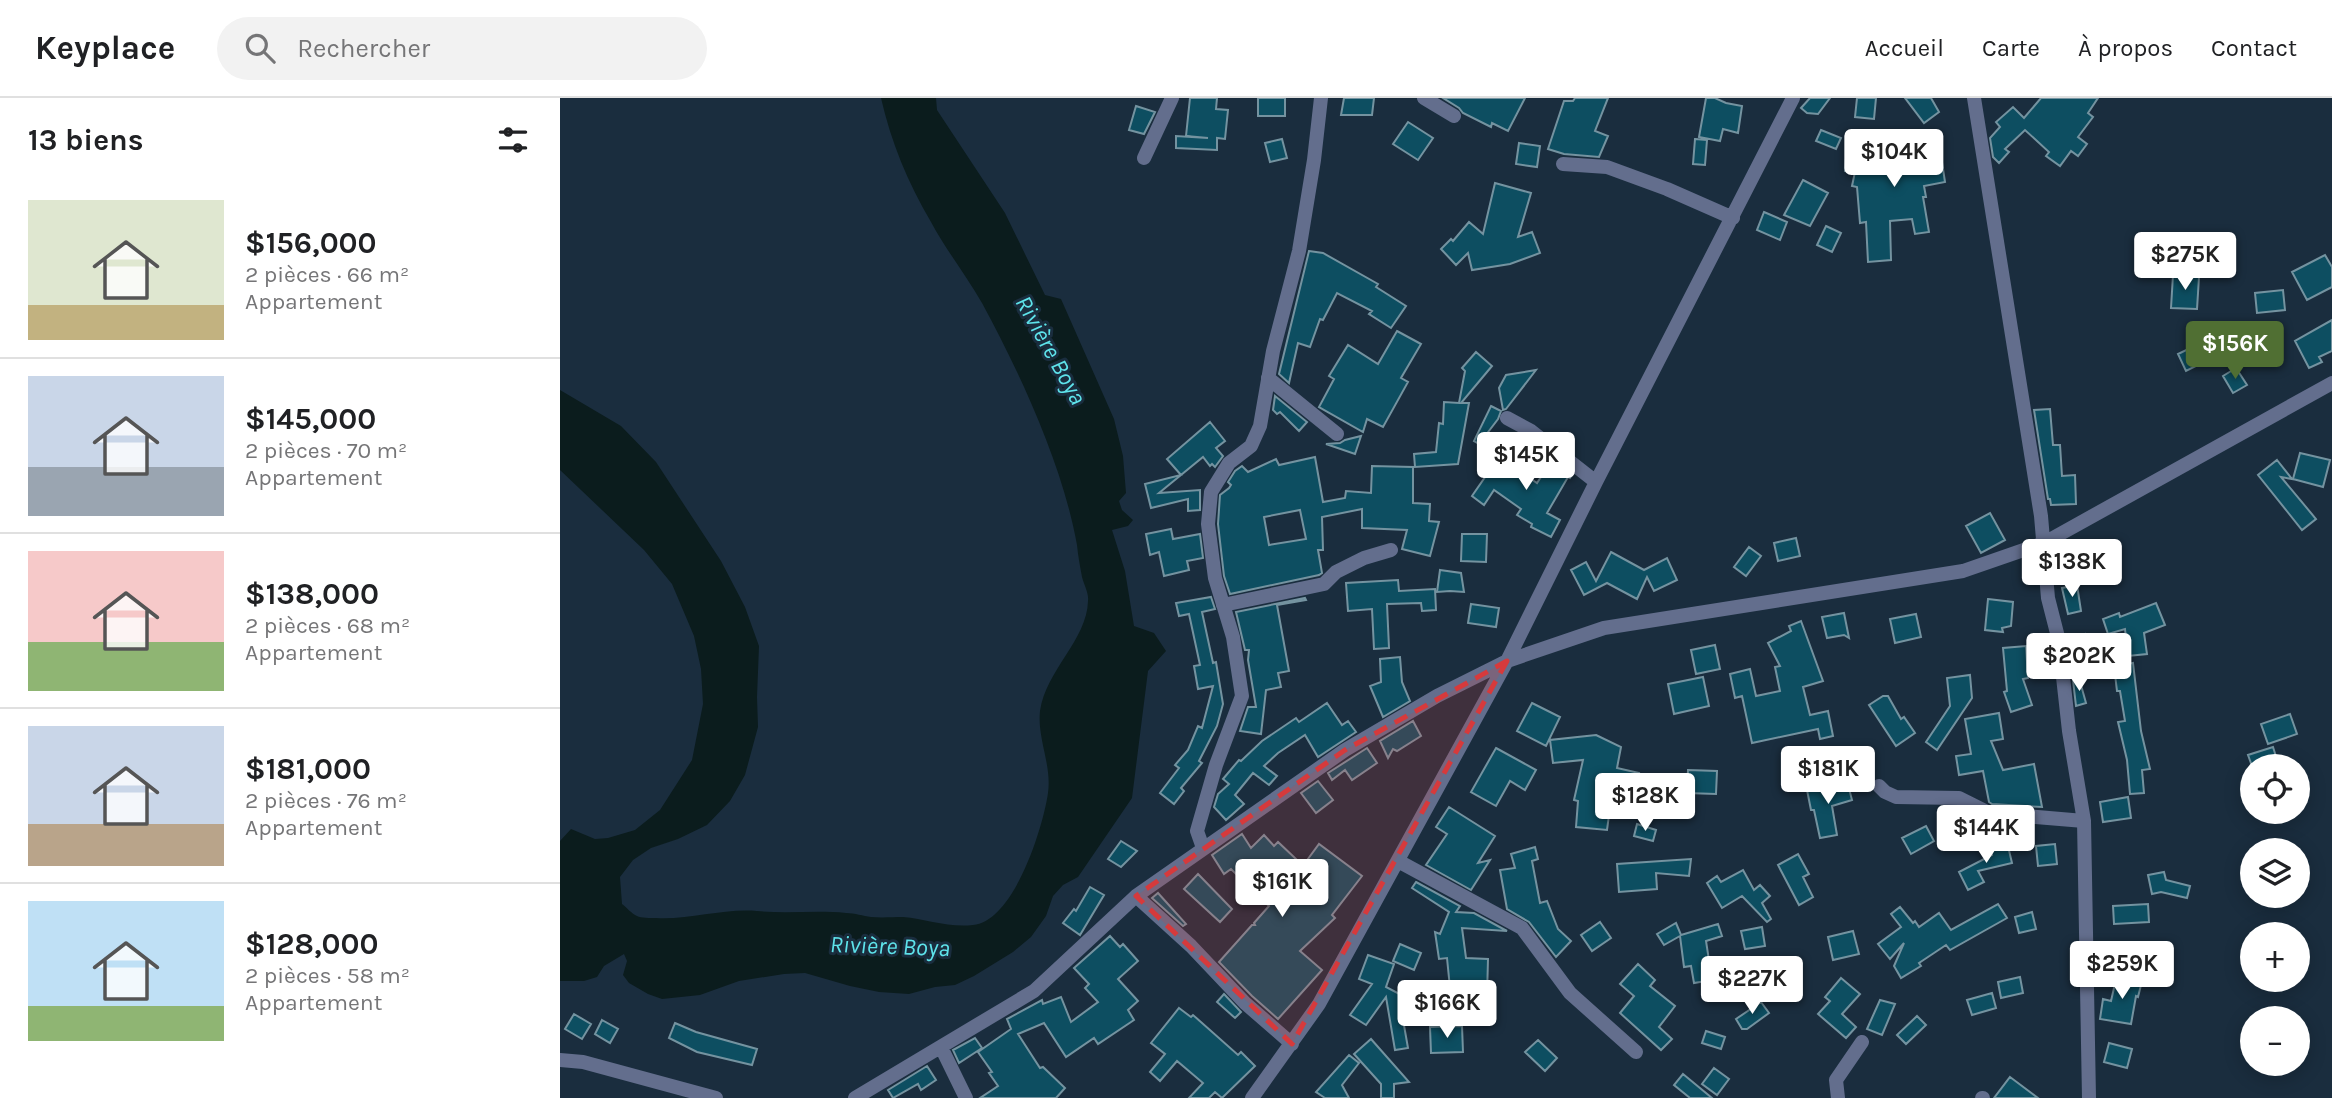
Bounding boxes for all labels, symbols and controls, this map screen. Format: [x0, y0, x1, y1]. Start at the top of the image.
search box [217, 17, 707, 80]
text: Keyplace [35, 29, 175, 67]
icon: search [241, 29, 279, 67]
text: Rechercher [297, 33, 430, 64]
text: Accueil [1865, 34, 1944, 62]
text: Carte [1982, 34, 2040, 62]
text: À propos [2078, 34, 2173, 62]
text: Contact [2211, 34, 2297, 62]
icon: filters [494, 121, 532, 159]
text: 13 biens [28, 122, 144, 158]
pin: $104K [1845, 130, 1943, 189]
text: $104K [1860, 138, 1928, 165]
text: $156,000 [245, 225, 377, 261]
icon: home [84, 228, 168, 312]
pin: $275K [2136, 232, 2234, 292]
text: $275K [2150, 241, 2220, 268]
text: 2 pièces · 66 m² [245, 261, 409, 288]
text: Appartement [245, 288, 382, 315]
water label: Rivière Boya [1010, 291, 1092, 409]
pin: $156K [2186, 322, 2284, 381]
text: $156K [2202, 330, 2268, 357]
text: $145,000 [245, 401, 376, 437]
icon: home [84, 404, 168, 488]
pin: $145K [1477, 432, 1575, 492]
text: 2 pièces · 70 m² [245, 437, 407, 464]
text: $145K [1493, 441, 1559, 468]
text: Appartement [245, 464, 382, 491]
pin: $138K [2023, 540, 2121, 599]
text: $138K [2038, 548, 2106, 575]
text: $138,000 [245, 576, 379, 612]
icon: home [84, 579, 168, 663]
text: 2 pièces · 68 m² [245, 612, 410, 639]
pin: $202K [2030, 634, 2128, 693]
text: Appartement [245, 639, 382, 666]
text: $202K [2042, 642, 2116, 669]
pin: $181K [1779, 746, 1877, 806]
text: $181,000 [245, 751, 371, 787]
icon: home [84, 754, 168, 838]
map controls [2240, 754, 2310, 1076]
button: locate [2240, 754, 2310, 824]
text: $181K [1797, 755, 1859, 782]
pin: $128K [1596, 774, 1694, 833]
text: $128K [1611, 782, 1679, 809]
text: 2 pièces · 76 m² [245, 787, 407, 814]
pin: $144K [1937, 806, 2035, 865]
text: Appartement [245, 814, 382, 841]
text: $144K [1953, 814, 2019, 841]
button: layers [2240, 838, 2310, 908]
pin: $161K [1233, 860, 1331, 919]
text: $161K [1251, 868, 1313, 895]
button: + [2240, 922, 2310, 992]
text: $128,000 [245, 926, 378, 962]
icon: home [84, 929, 168, 1013]
water label: Rivière Boya [829, 930, 951, 962]
pin: $259K [2073, 942, 2171, 1001]
text: $259K [2086, 950, 2158, 977]
pin: $227K [1703, 956, 1801, 1016]
text: 2 pièces · 58 m² [245, 962, 410, 989]
text: $227K [1717, 965, 1787, 992]
pin: $166K [1398, 981, 1496, 1040]
text: Appartement [245, 989, 382, 1016]
text: $166K [1413, 989, 1481, 1016]
button: − [2240, 1006, 2310, 1076]

